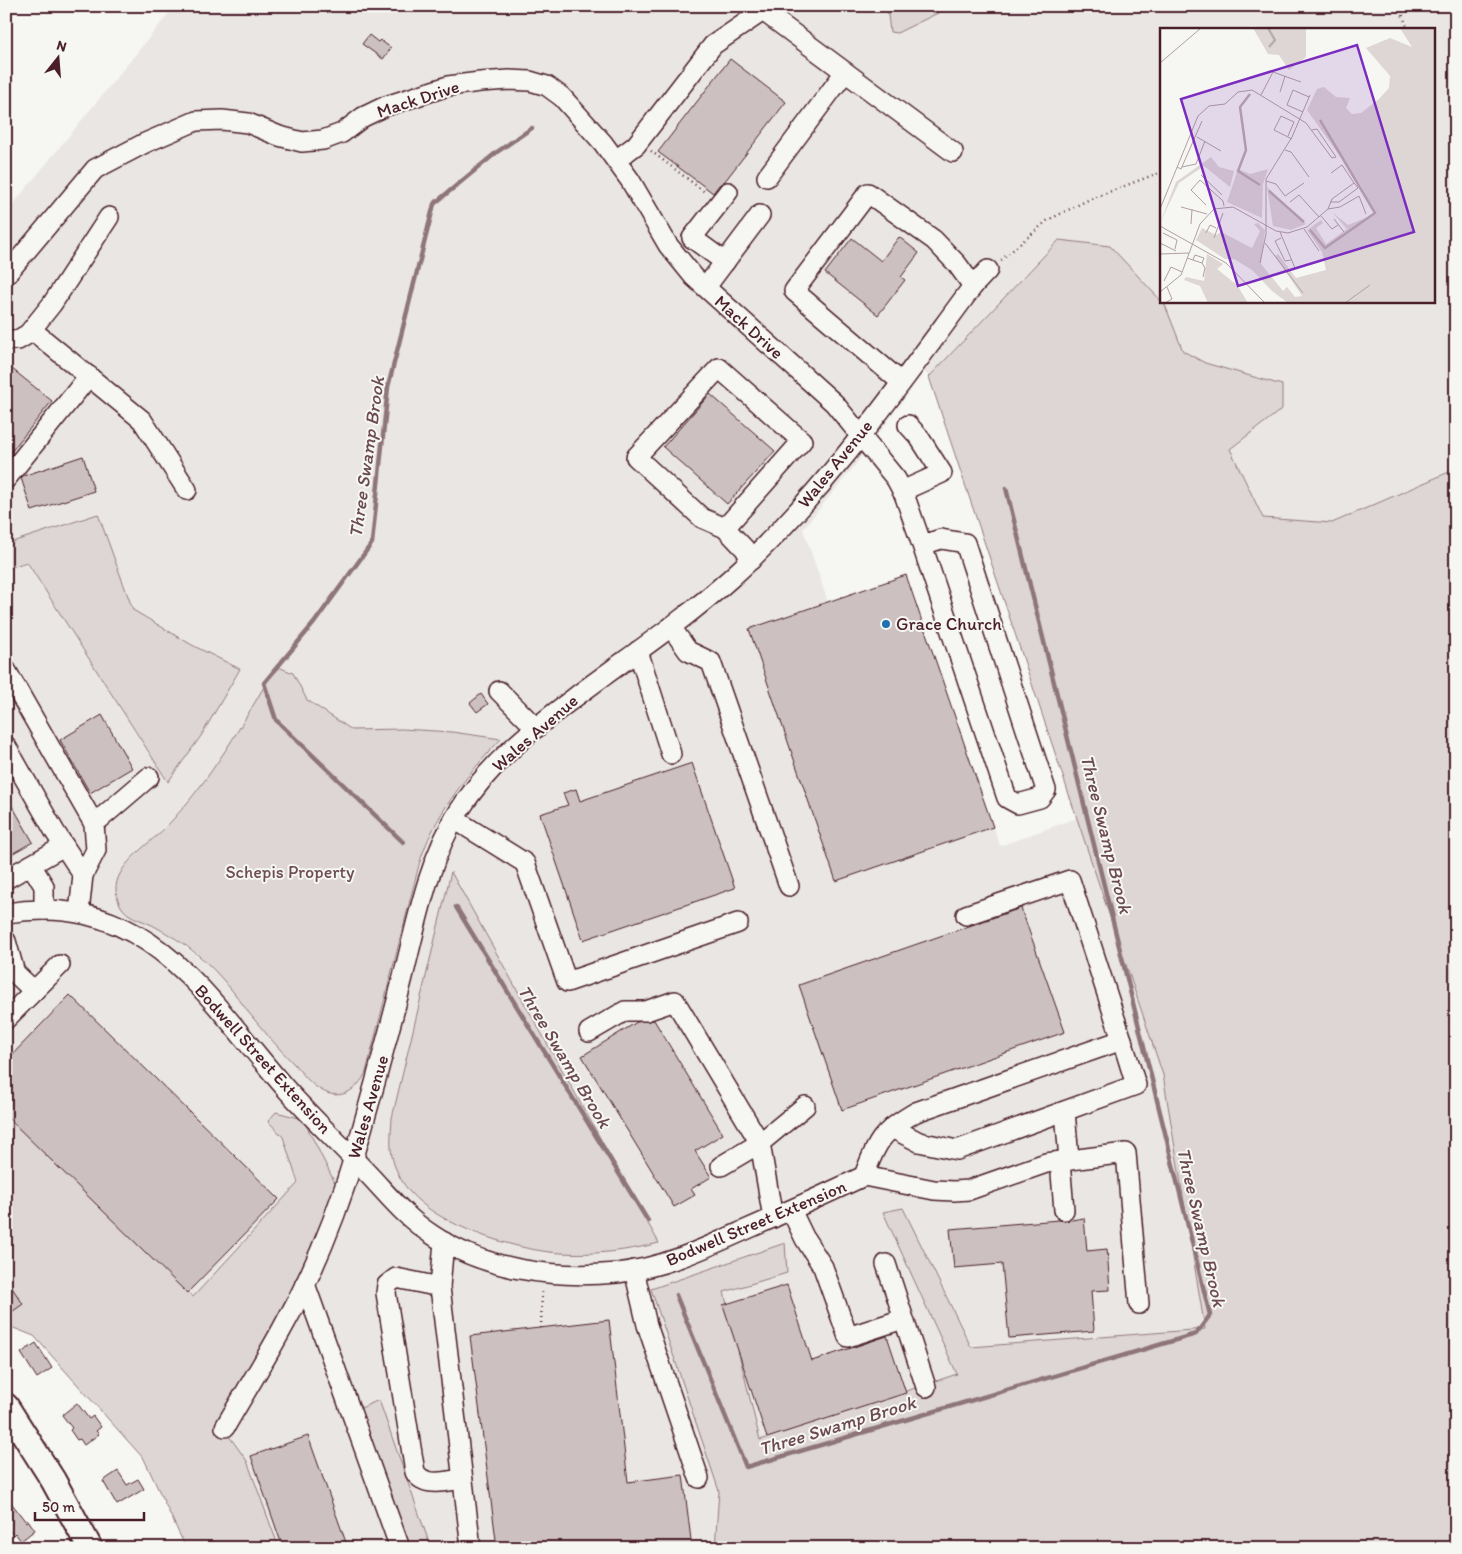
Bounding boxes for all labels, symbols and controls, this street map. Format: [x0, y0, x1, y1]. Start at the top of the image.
inset map [1160, 28, 1434, 302]
north arrow [32, 32, 82, 82]
text: N [55, 37, 69, 56]
street label: Mack Drive [374, 75, 462, 123]
street label: Mack Drive [710, 290, 788, 364]
water label: Three Swamp Brook [344, 374, 389, 539]
street label: Wales Avenue [793, 415, 877, 513]
place label: Grace Church [896, 613, 1002, 635]
marker: Grace Church [880, 618, 892, 630]
street label: Wales Avenue [487, 690, 583, 776]
water label: Three Swamp Brook [1076, 752, 1138, 917]
park label: Schepis Property [225, 861, 355, 883]
street label: Bodwell Street Extension [190, 980, 336, 1138]
water label: Three Swamp Brook [513, 981, 617, 1133]
street label: Wales Avenue [343, 1053, 393, 1161]
water label: Three Swamp Brook [1172, 1145, 1231, 1310]
street label: Bodwell Street Extension [663, 1175, 849, 1271]
water label: Three Swamp Brook [756, 1390, 919, 1460]
scale bar [35, 1489, 144, 1521]
text: 50 m [42, 1498, 75, 1516]

